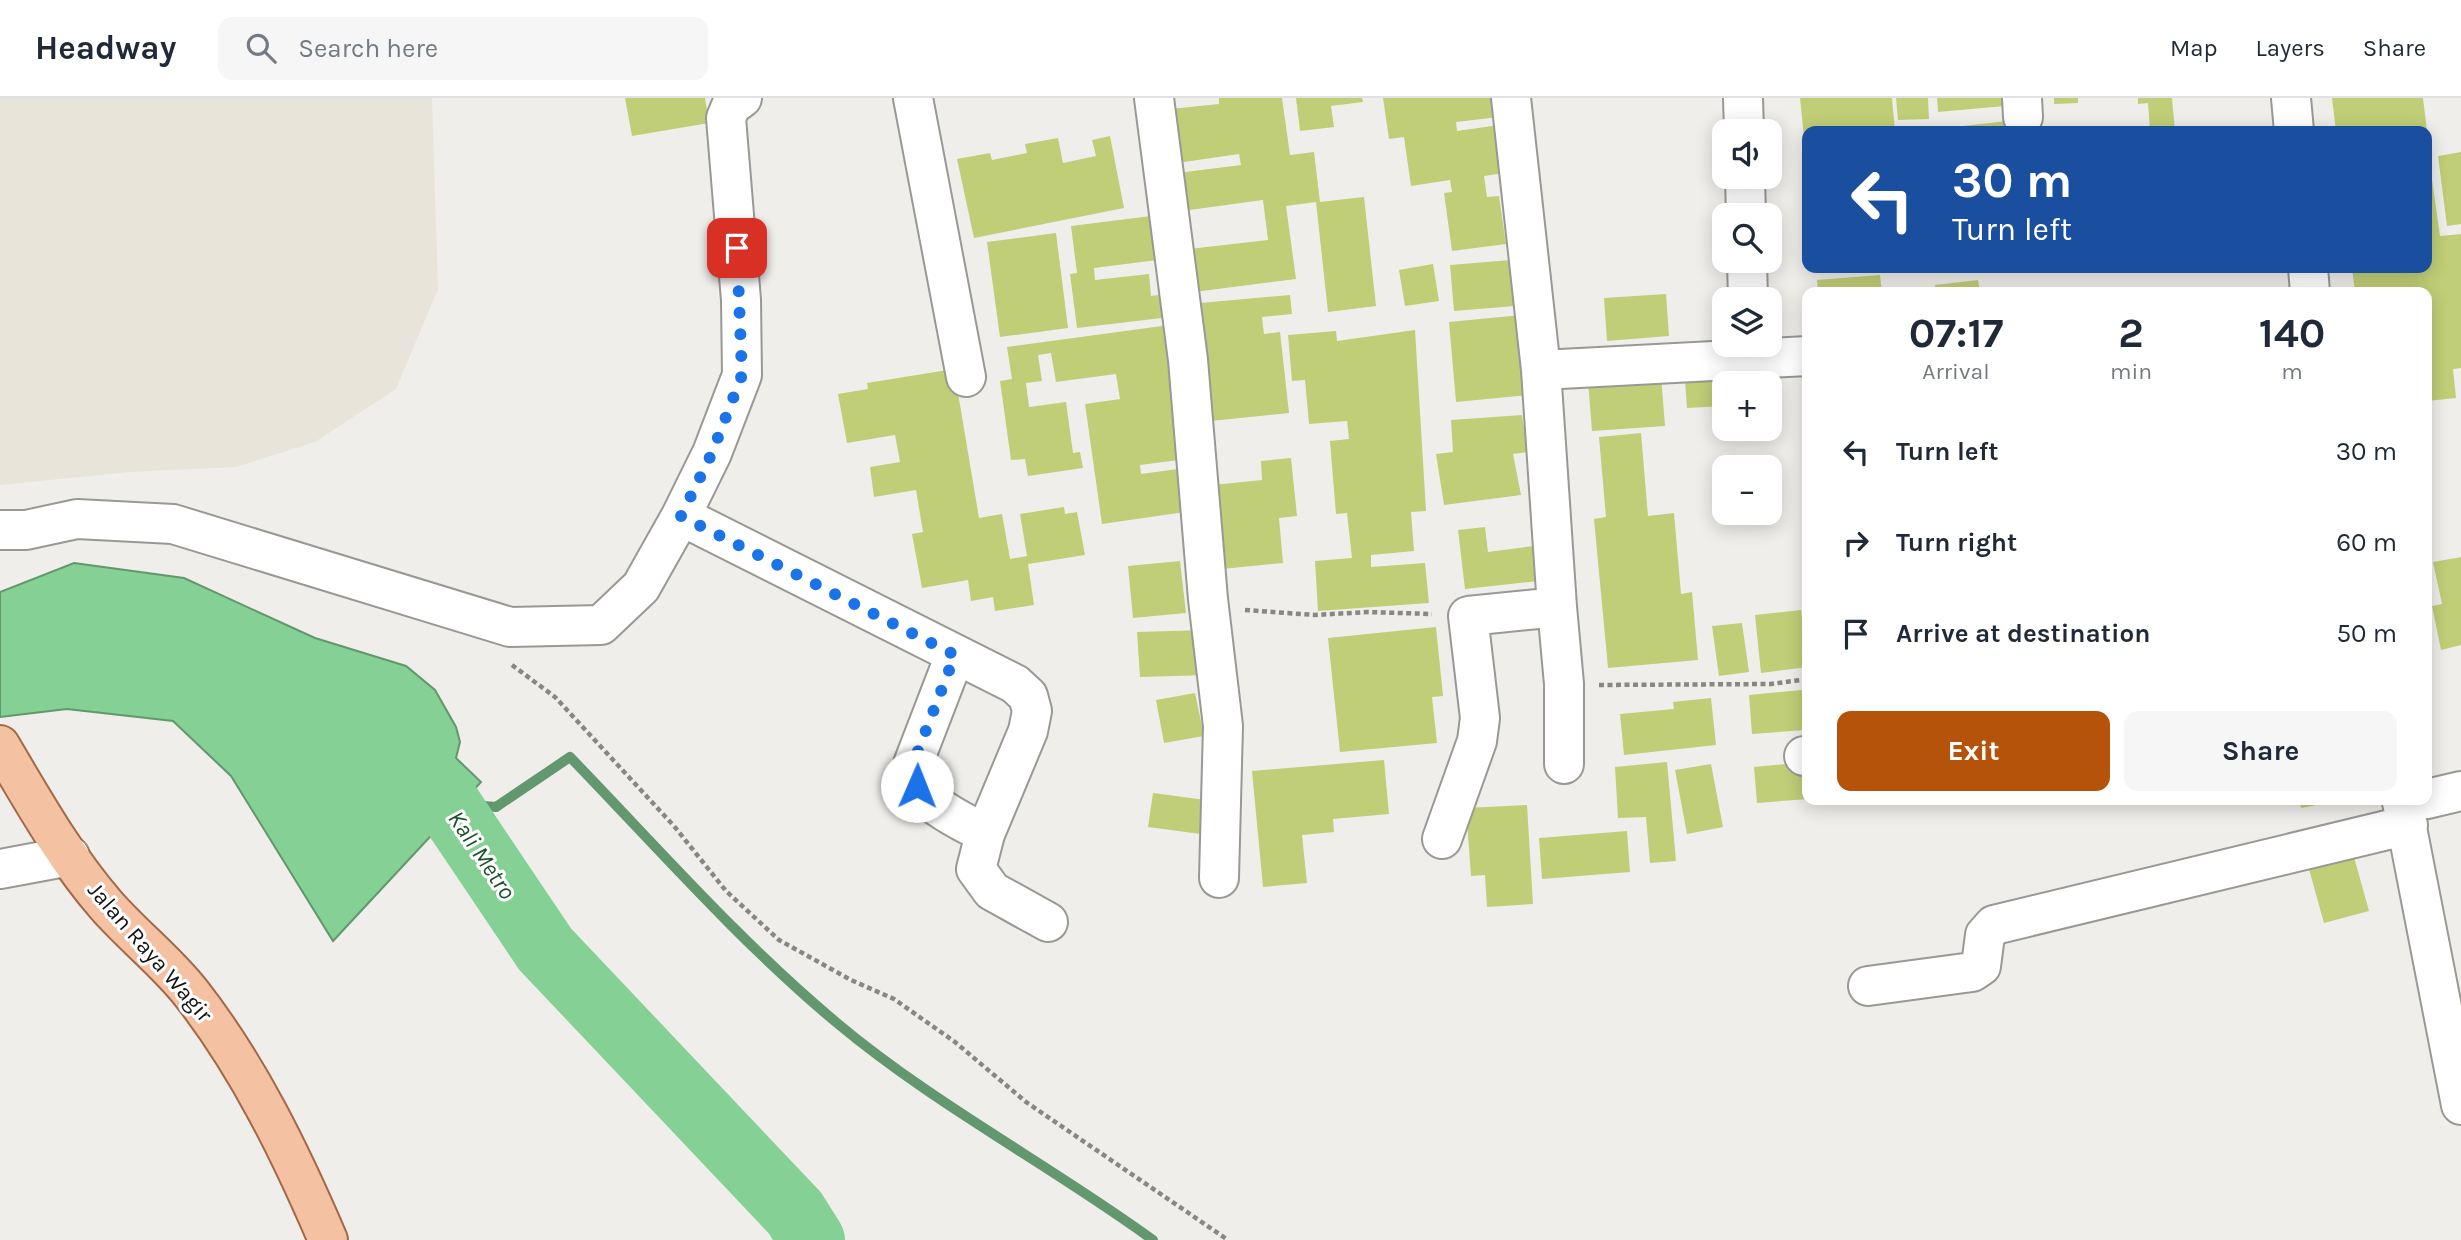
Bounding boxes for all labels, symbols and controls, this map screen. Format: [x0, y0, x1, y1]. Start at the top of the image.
search box [218, 17, 708, 80]
text: Headway [35, 29, 176, 67]
icon: search [242, 29, 280, 67]
text: Search here [298, 33, 438, 64]
text: Map [2170, 34, 2218, 62]
text: Layers [2256, 34, 2325, 62]
text: Share [2363, 34, 2426, 62]
map controls [1712, 119, 1782, 525]
button: sound [1712, 119, 1782, 189]
text: 30 m [1952, 152, 2072, 209]
icon: left [1837, 154, 1928, 245]
button: search [1712, 203, 1782, 273]
text: Turn left [1952, 211, 2072, 248]
pin [707, 218, 767, 278]
icon: arrive [718, 229, 756, 267]
button: layers [1712, 287, 1782, 357]
text: 07:17 [1909, 308, 2003, 358]
text: 2 [2118, 308, 2144, 358]
text: 140 [2259, 308, 2325, 358]
text: Arrival [1922, 358, 1990, 385]
text: min [2110, 358, 2152, 385]
text: m [2281, 358, 2303, 385]
button: + [1712, 371, 1782, 441]
icon: left [1837, 433, 1875, 471]
text: Turn left [1896, 436, 1998, 467]
text: 30 m [2336, 436, 2397, 467]
button: − [1712, 455, 1782, 525]
icon: right [1837, 524, 1875, 562]
text: Turn right [1896, 527, 2017, 558]
text: 60 m [2336, 527, 2397, 558]
icon: arrive [1837, 615, 1875, 653]
text: Arrive at destination [1896, 618, 2150, 649]
text: 50 m [2336, 618, 2397, 649]
button: Exit [1837, 711, 2110, 791]
button: Share [2124, 711, 2397, 791]
position arrow [880, 749, 954, 823]
water label: Kali Metro [442, 806, 522, 905]
street label: Jalan Raya Wagir [82, 876, 219, 1028]

